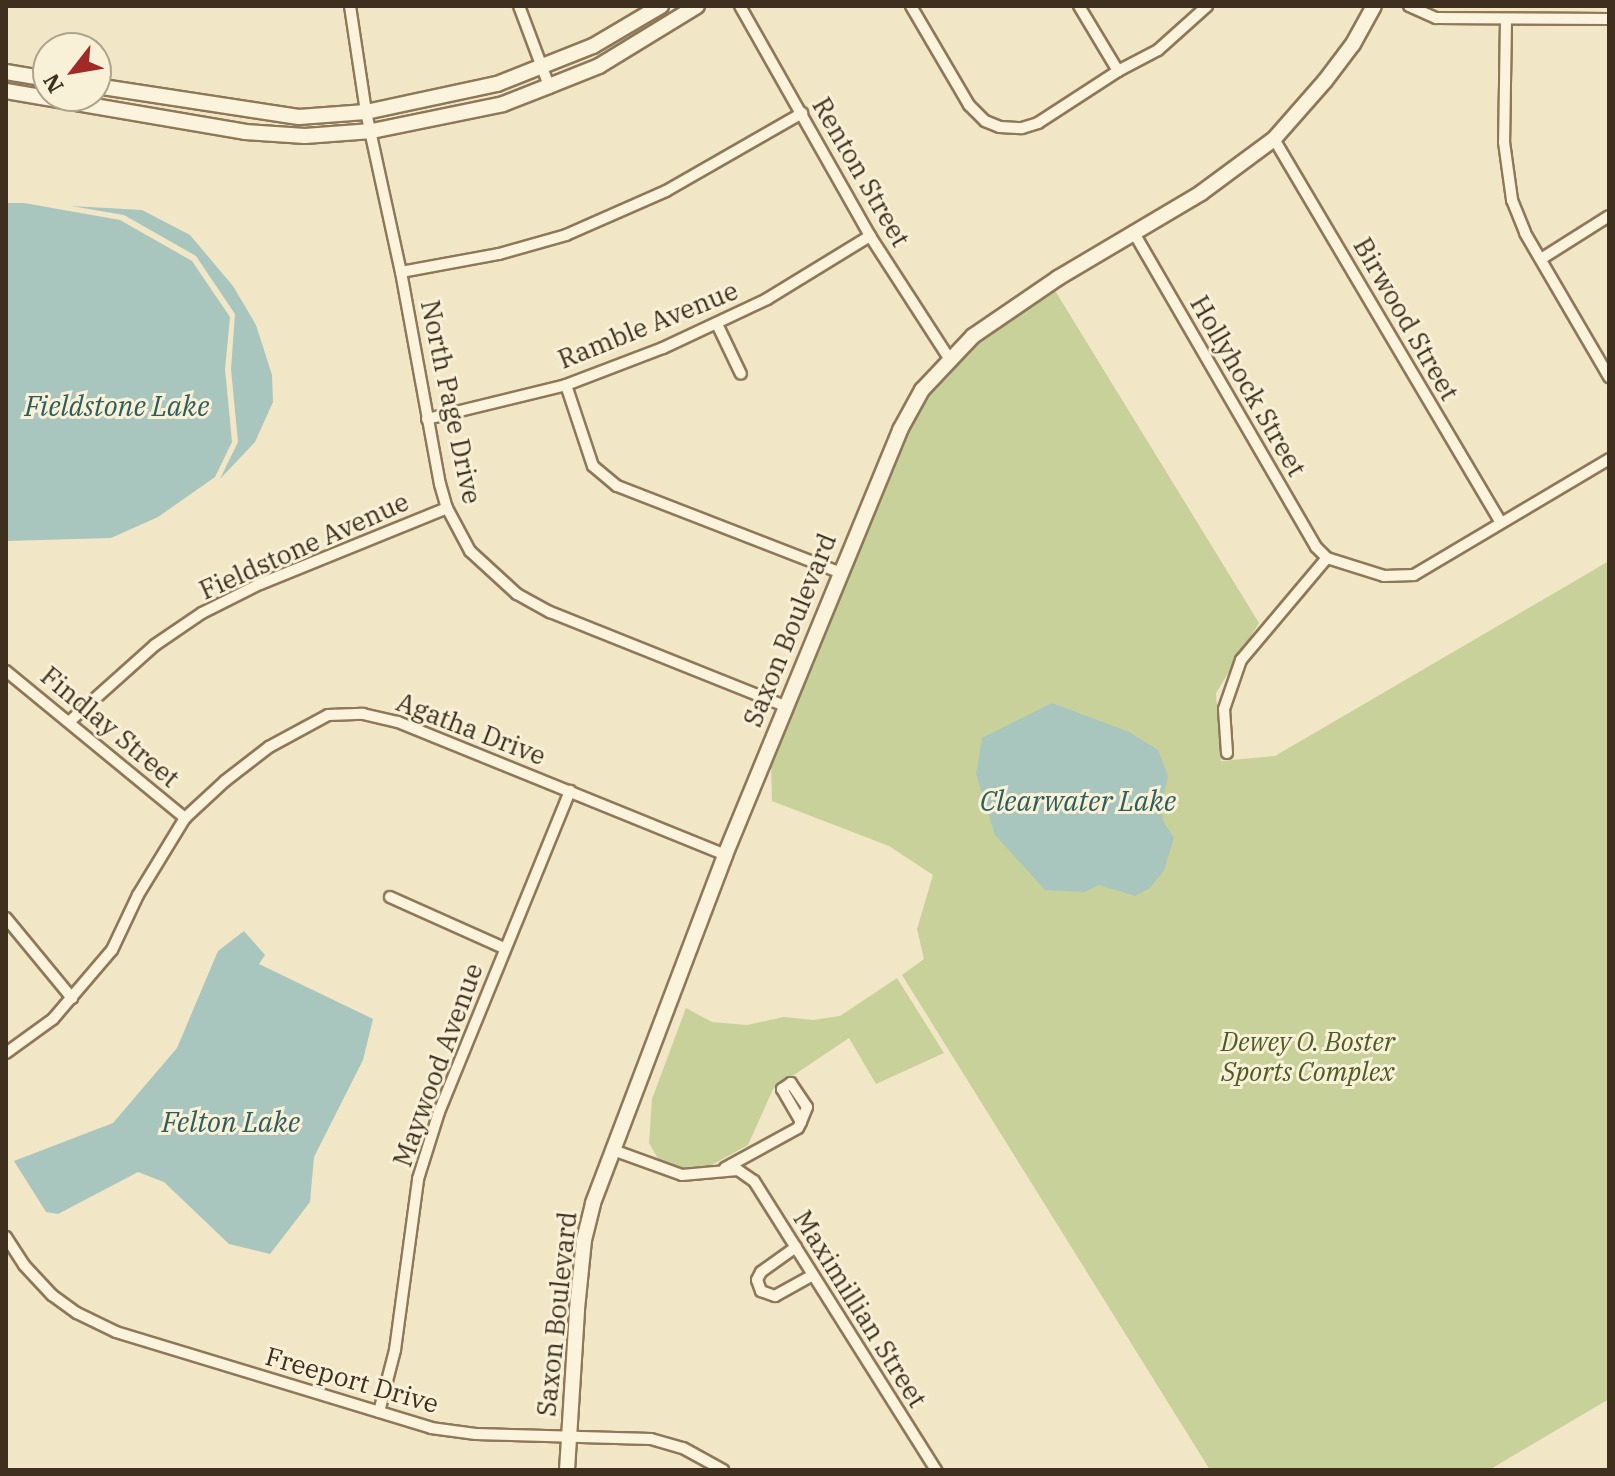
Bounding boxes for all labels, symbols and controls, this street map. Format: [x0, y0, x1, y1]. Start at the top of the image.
north arrow [32, 32, 112, 112]
text: N [36, 69, 70, 99]
street label: Renton Street [806, 92, 916, 252]
street label: Birwood Street [1347, 232, 1465, 406]
street label: Ramble Avenue [554, 275, 742, 375]
street label: Hollyhock Street [1184, 290, 1312, 482]
street label: North Page Drive [414, 297, 488, 507]
water label: Fieldstone Lake [25, 389, 209, 423]
street label: Fieldstone Avenue [195, 486, 413, 606]
street label: Saxon Boulevard [737, 529, 843, 731]
street label: Findlay Street [35, 660, 185, 794]
street label: Agatha Drive [392, 686, 550, 772]
water label: Clearwater Lake [980, 784, 1176, 818]
street label: Maywood Avenue [387, 959, 489, 1171]
park label: Dewey O. Boster Sports Complex [1221, 1026, 1395, 1088]
water label: Felton Lake [162, 1105, 300, 1139]
street label: Maximillian Street [787, 1205, 933, 1413]
street label: Saxon Boulevard [531, 1210, 583, 1418]
street label: Freeport Drive [262, 1340, 442, 1420]

